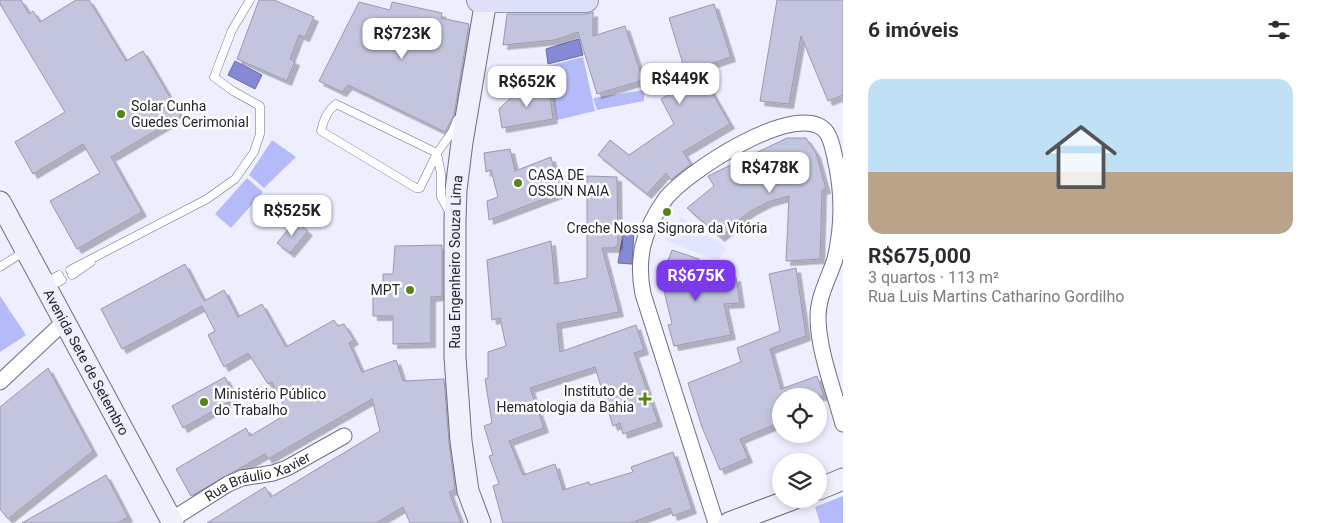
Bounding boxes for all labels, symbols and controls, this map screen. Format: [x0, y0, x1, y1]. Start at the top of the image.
icon: filters [1265, 16, 1293, 44]
pin: R$723K [361, 18, 443, 60]
text: 6 imóveis [868, 18, 959, 42]
text: R$723K [373, 24, 431, 43]
pin: R$449K [639, 62, 721, 105]
pin: R$652K [486, 66, 568, 108]
text: R$449K [651, 69, 709, 88]
text: R$652K [498, 72, 556, 91]
place label: Solar Cunha Guedes Cerimonial [131, 98, 249, 130]
marker: Solar Cunha Guedes Cerimonial [115, 108, 127, 120]
icon: home [1036, 112, 1126, 202]
pin: R$478K [729, 152, 811, 194]
text: R$478K [741, 158, 799, 177]
place label: CASA DE OSSUN NAIA [528, 167, 609, 199]
street label: Rua Engenheiro Souza Lima [447, 174, 466, 349]
marker: CASA DE OSSUN NAIA [512, 177, 524, 189]
pin: R$525K [251, 194, 333, 237]
text: R$525K [263, 201, 321, 220]
marker: Creche Nossa Signora da Vitória [661, 206, 673, 218]
place label: Creche Nossa Signora da Vitória [567, 220, 767, 236]
text: R$675,000 [868, 244, 971, 268]
pin: R$675K [655, 260, 737, 302]
text: R$675K [667, 266, 725, 285]
text: 3 quartos · 113 m² [868, 268, 999, 287]
place label: MPT [371, 282, 401, 298]
marker: MPT [404, 284, 416, 296]
street label: Avenida Sete de Setembro [40, 286, 132, 438]
text: Rua Luis Martins Catharino Gordilho [868, 287, 1124, 306]
place label: Instituto de Hematologia da Bahia [496, 383, 634, 415]
place label: Ministério Público do Trabalho [214, 386, 326, 418]
map controls [772, 388, 827, 508]
button: locate [772, 388, 827, 443]
marker: Instituto de Hematologia da Bahia [638, 392, 652, 406]
marker: Ministério Público do Trabalho [198, 396, 210, 408]
street label: Rua Bráulio Xavier [202, 448, 313, 505]
button: layers [772, 453, 827, 508]

